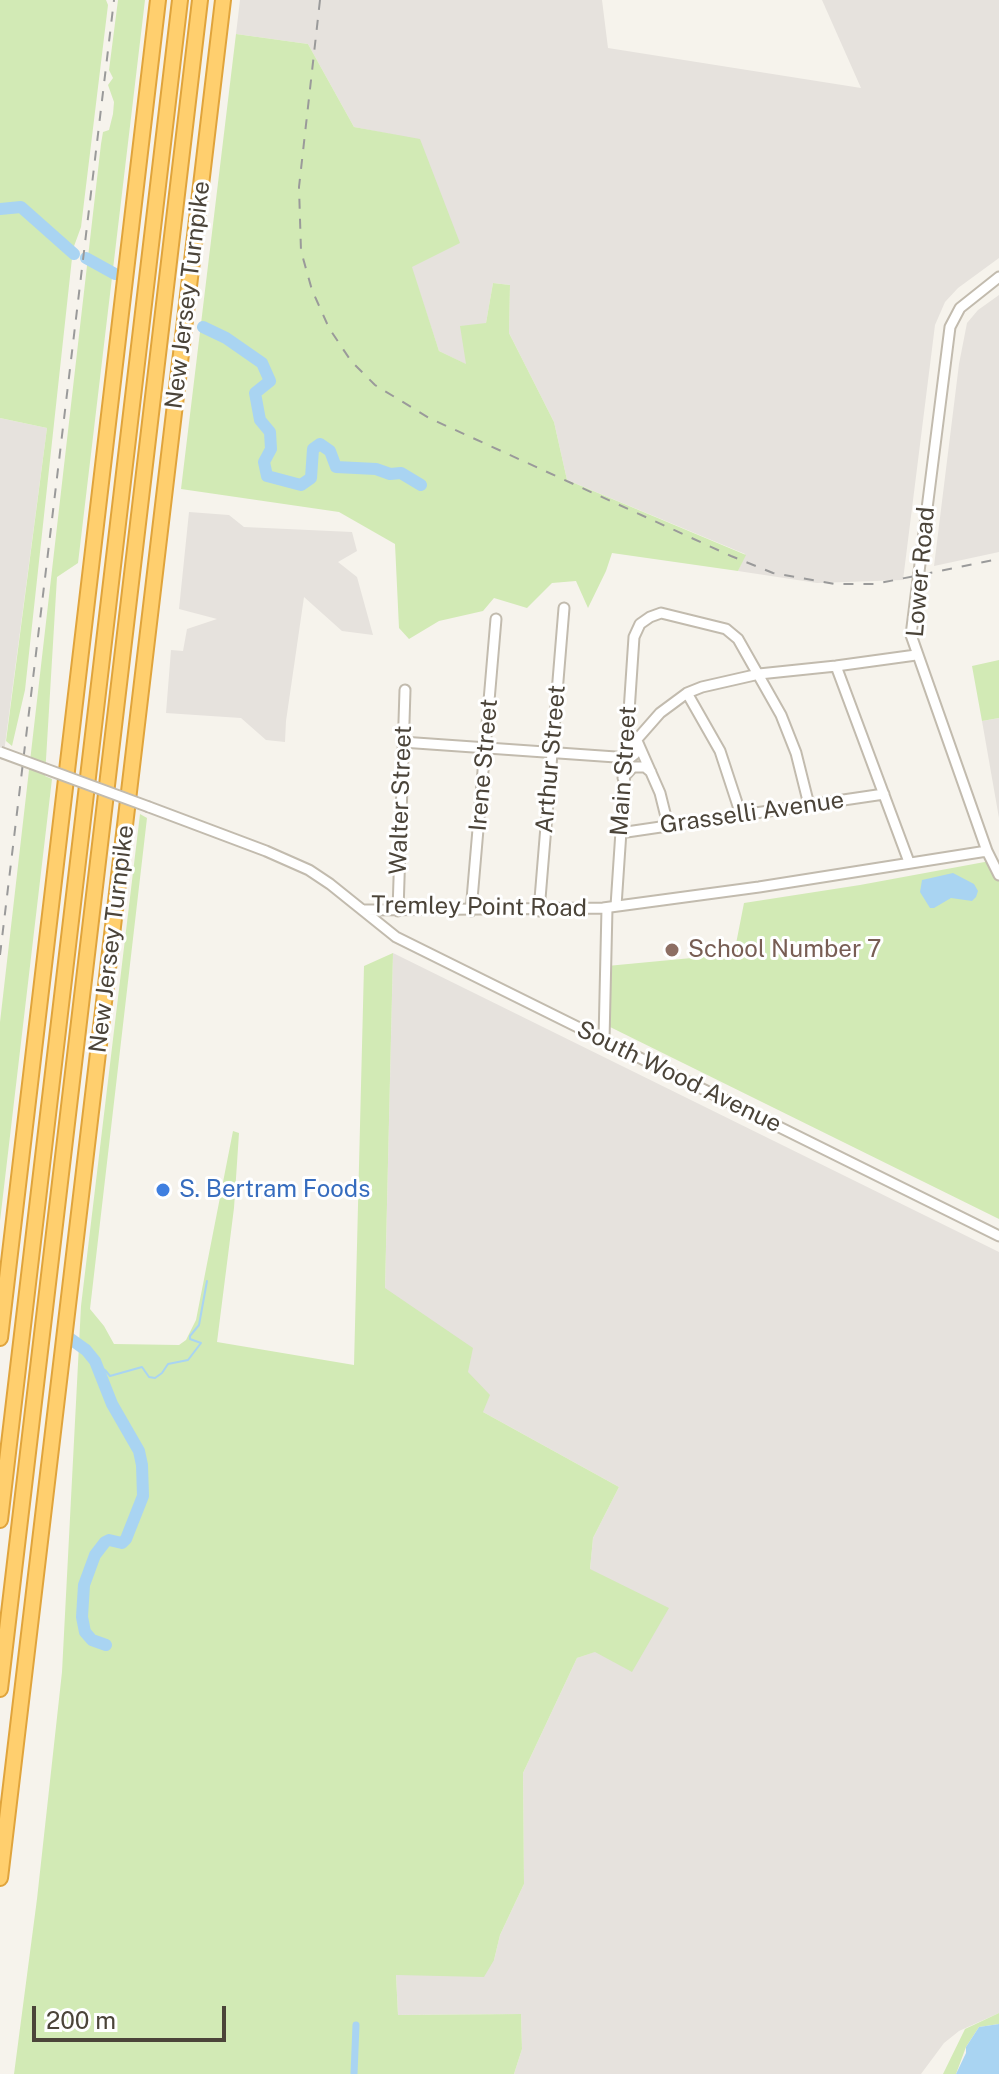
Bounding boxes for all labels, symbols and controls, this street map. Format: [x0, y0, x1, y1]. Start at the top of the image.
street label: New Jersey Turnpike [160, 179, 216, 411]
street label: Lower Road [901, 506, 941, 638]
street label: Arthur Street [530, 684, 572, 834]
street label: Irene Street [464, 698, 504, 832]
street label: Main Street [605, 705, 643, 837]
street label: Walter Street [384, 725, 418, 875]
street label: Grasselli Avenue [658, 786, 846, 840]
street label: New Jersey Turnpike [84, 823, 140, 1055]
street label: Tremley Point Road [371, 891, 587, 923]
place label: School Number 7 [688, 936, 882, 964]
marker: School Number 7 [663, 941, 681, 959]
street label: South Wood Avenue [572, 1015, 786, 1139]
place label: S. Bertram Foods [179, 1176, 370, 1204]
marker: S. Bertram Foods [154, 1181, 172, 1199]
scale bar [36, 1990, 230, 2040]
text: 200 m [46, 2006, 116, 2034]

